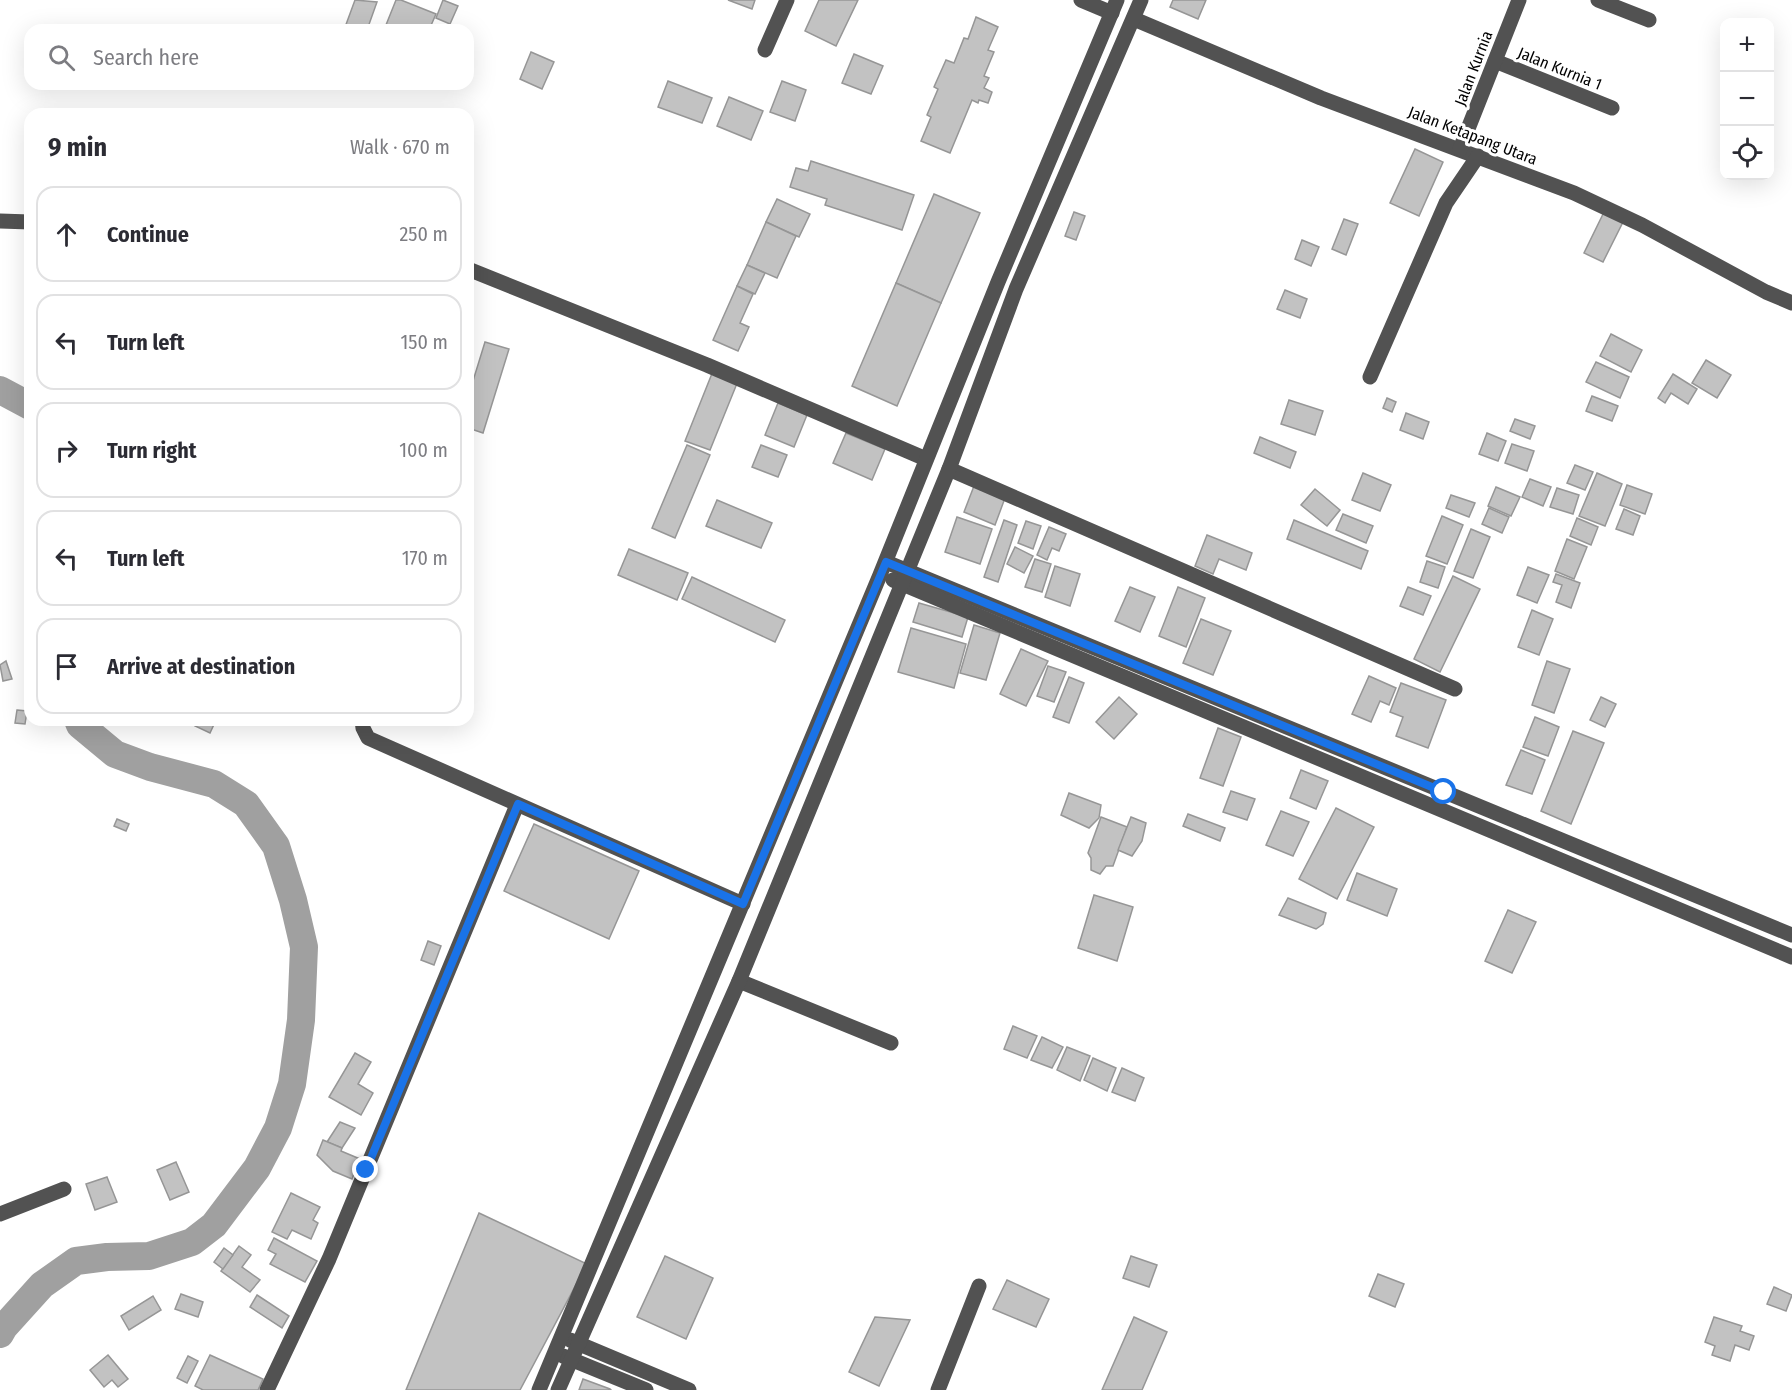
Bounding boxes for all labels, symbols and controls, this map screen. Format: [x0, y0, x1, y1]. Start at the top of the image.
map controls [1720, 18, 1774, 180]
button: + [1720, 18, 1774, 72]
search box [24, 24, 474, 90]
street label: Jalan Kurnia [1450, 28, 1497, 108]
icon: search [45, 41, 78, 74]
street label: Jalan Kurnia 1 [1515, 43, 1605, 94]
text: Search here [93, 44, 199, 71]
button: − [1720, 72, 1774, 126]
street label: Jalan Ketapang Utara [1406, 102, 1540, 169]
button: locate [1720, 126, 1774, 180]
text: 9 min [48, 132, 107, 163]
text: Walk · 670 m [350, 135, 450, 159]
icon: ahead [50, 218, 83, 251]
text: Continue [107, 221, 189, 248]
text: 250 m [400, 222, 448, 246]
icon: left [50, 326, 83, 359]
text: Turn left [107, 329, 185, 356]
text: 150 m [401, 330, 448, 354]
icon: right [50, 434, 83, 467]
text: Turn right [107, 437, 196, 464]
text: 100 m [399, 438, 448, 462]
icon: left [50, 542, 83, 575]
text: Turn left [107, 545, 185, 572]
text: 170 m [402, 546, 448, 570]
icon: arrive [50, 650, 83, 683]
text: Arrive at destination [107, 653, 295, 680]
route start [1430, 778, 1456, 804]
route end [352, 1156, 378, 1182]

